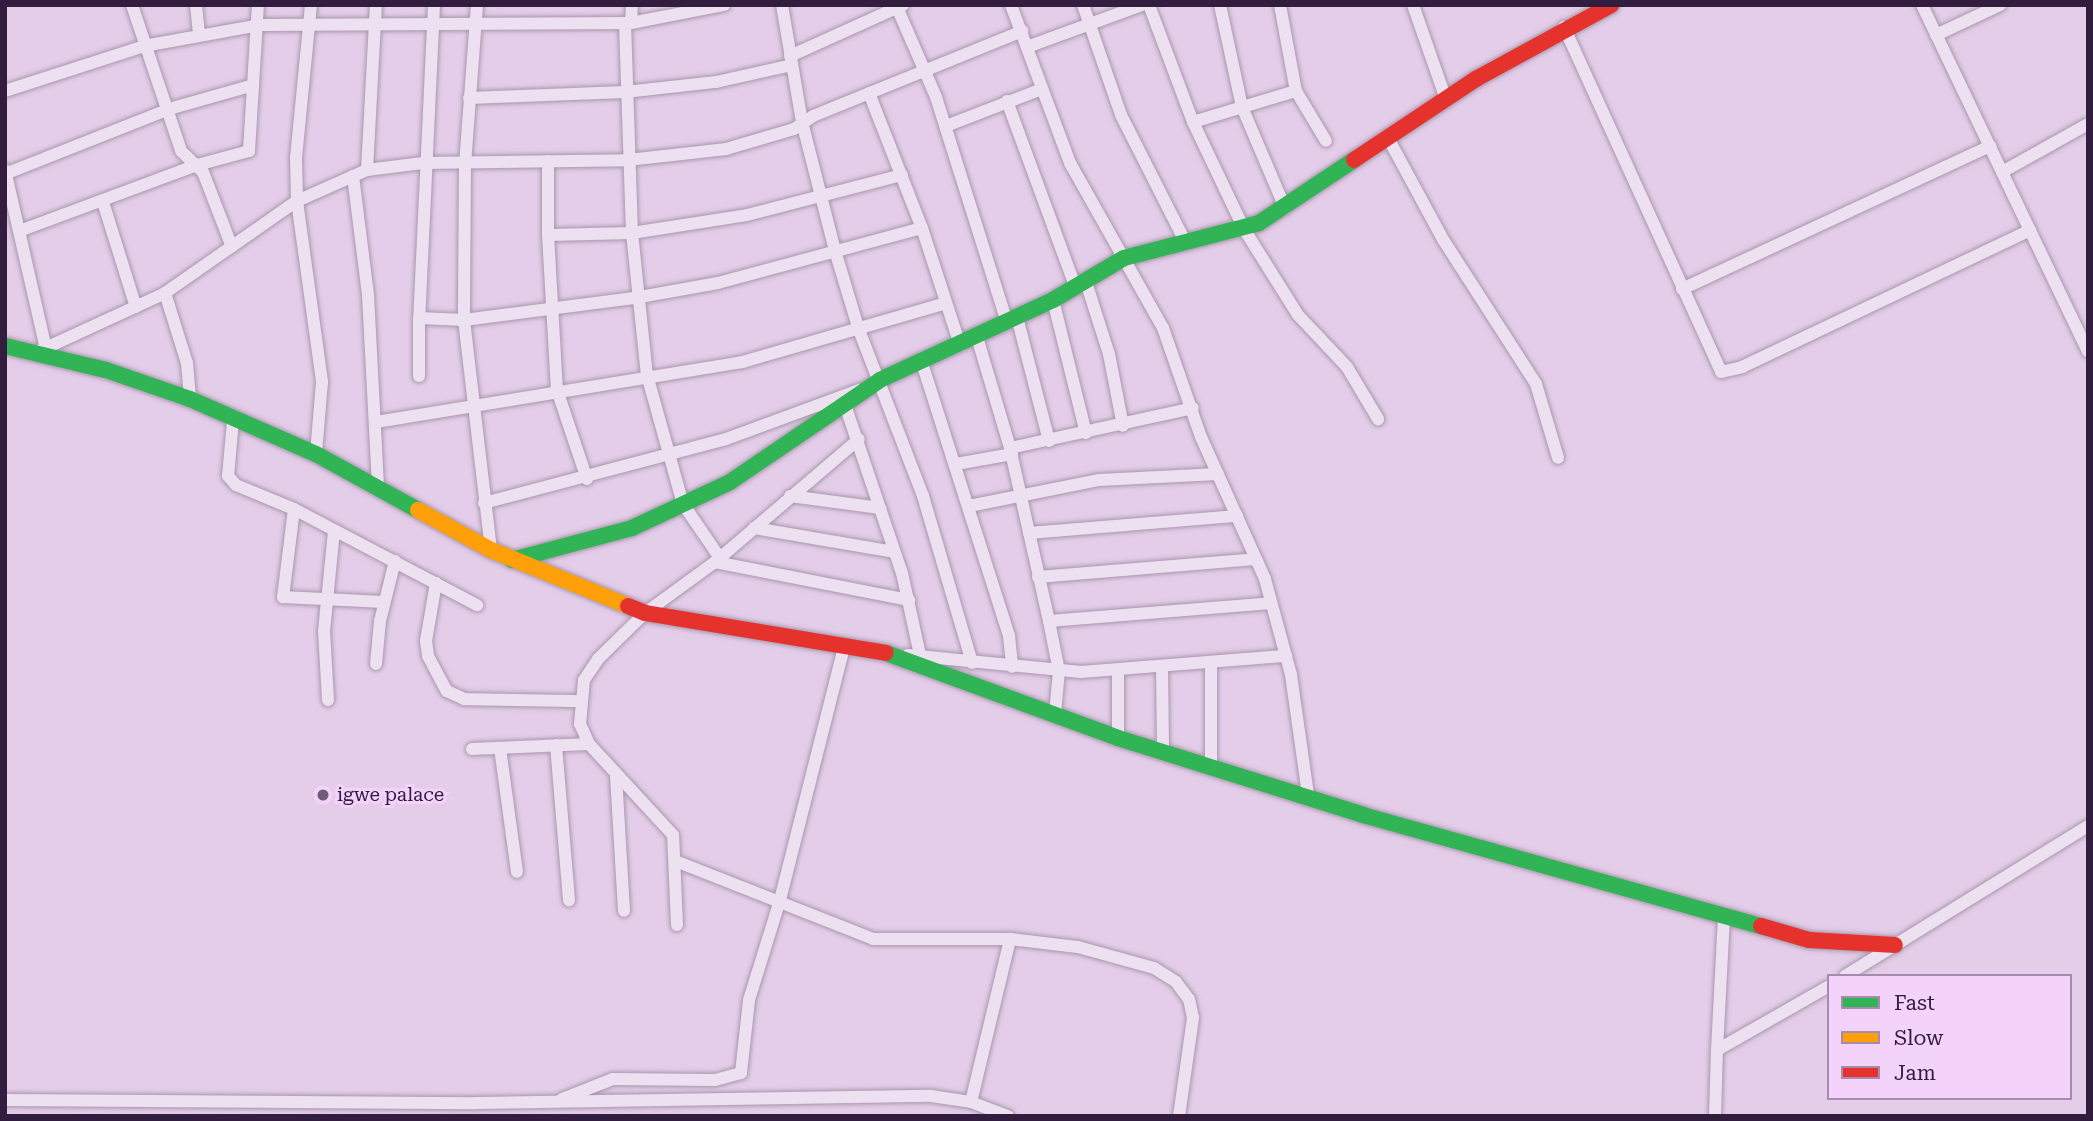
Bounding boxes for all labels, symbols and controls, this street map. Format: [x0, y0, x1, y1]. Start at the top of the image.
place label: igwe palace [337, 784, 444, 806]
marker: igwe palace [315, 787, 331, 803]
legend [1827, 974, 2072, 1100]
text: Fast [1894, 991, 1935, 1015]
text: Slow [1894, 1026, 1943, 1050]
text: Jam [1894, 1061, 1936, 1085]

